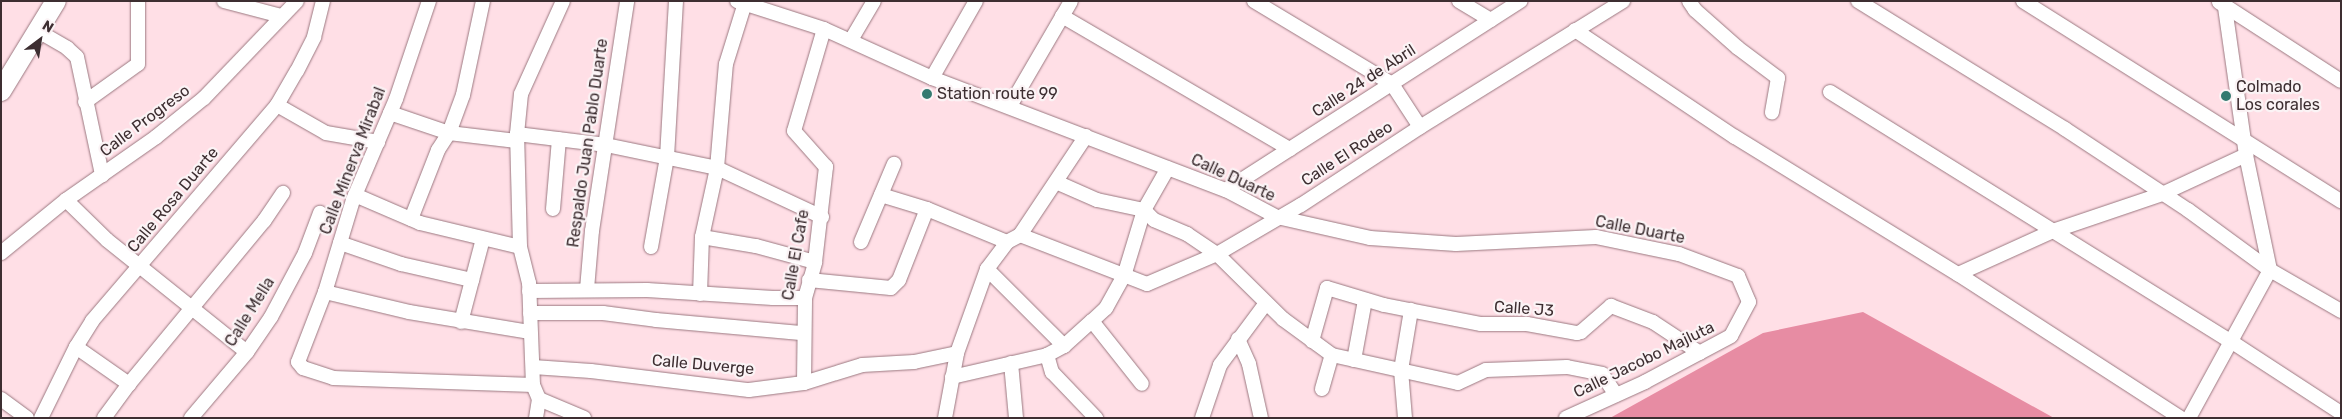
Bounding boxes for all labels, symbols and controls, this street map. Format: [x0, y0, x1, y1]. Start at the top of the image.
north arrow [15, 15, 65, 65]
text: N [39, 17, 57, 37]
street label: Respaldo Juan Pablo Duarte [564, 37, 612, 249]
street label: Calle 24 de Abril [1309, 40, 1419, 122]
place label: Colmado Los corales [2236, 77, 2320, 115]
street label: Calle Progreso [96, 81, 194, 161]
place label: Station route 99 [937, 84, 1058, 104]
street label: Calle Minerva Mirabal [316, 85, 390, 237]
marker: Station route 99 [921, 88, 933, 100]
marker: Colmado Los corales [2220, 90, 2232, 102]
street label: Calle El Rodeo [1298, 117, 1396, 191]
street label: Calle Rosa Duarte [123, 143, 223, 257]
street label: Calle Duarte [1188, 150, 1278, 206]
street label: Calle El Cafe [779, 208, 813, 302]
street label: Calle Duarte [1594, 212, 1686, 248]
street label: Calle Mella [221, 274, 279, 350]
street label: Calle J3 [1493, 297, 1555, 321]
street label: Calle Jacobo Majluta [1571, 318, 1717, 402]
street label: Calle Duverge [651, 351, 755, 379]

